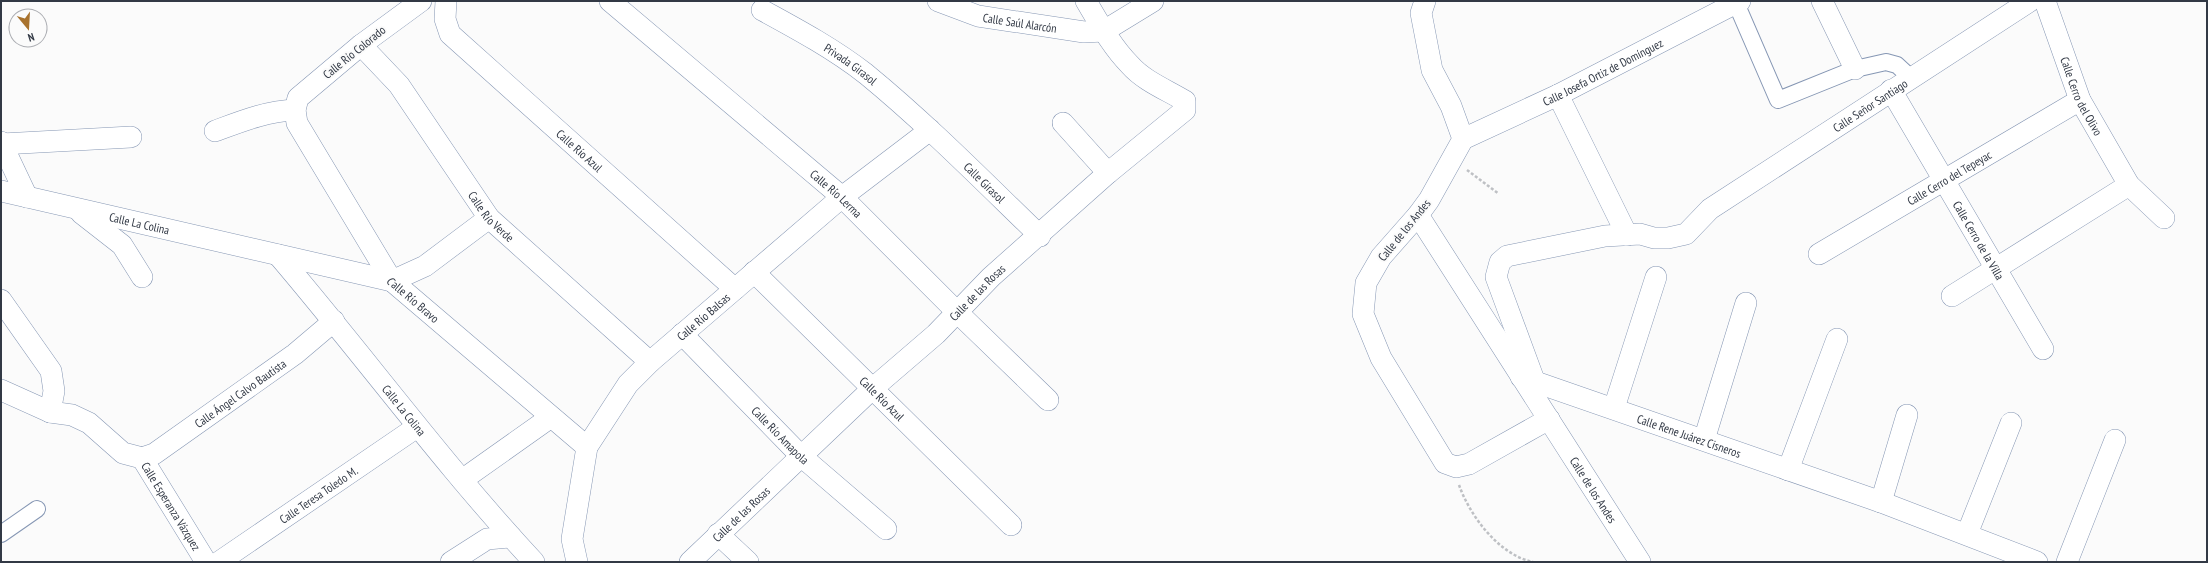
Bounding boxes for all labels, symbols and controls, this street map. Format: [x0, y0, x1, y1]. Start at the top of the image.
north arrow [8, 8, 48, 48]
street label: Calle Saúl Alarcón [982, 9, 1058, 35]
street label: Calle Río Colorado [320, 22, 388, 82]
text: N [26, 30, 36, 45]
street label: Calle Josefa Ortiz de Domínguez [1540, 35, 1665, 109]
street label: Privada Girasol [822, 40, 881, 88]
street label: Calle Cerro del Olivo [2058, 55, 2106, 138]
street label: Calle Señor Santiago [1830, 75, 1910, 135]
street label: Calle Río Azul [554, 126, 606, 175]
street label: Calle Cerro del Tepeyac [1904, 146, 1995, 208]
street label: Calle Girasol [961, 159, 1009, 206]
street label: Calle Río Lerma [807, 166, 866, 221]
street label: Calle Río Verde [465, 188, 517, 245]
street label: Calle de los Andes [1374, 196, 1434, 264]
street label: Calle Cerro de la Villa [1950, 198, 2008, 282]
street label: Calle La Colina [108, 209, 171, 237]
street label: Calle de las Rosas [946, 261, 1008, 324]
street label: Calle Río Bravo [384, 274, 442, 326]
street label: Calle Río Balsas [673, 289, 733, 343]
street label: Calle Ángel Calvo Bautista [191, 355, 289, 431]
street label: Calle Río Azul [857, 373, 908, 424]
street label: Calle La Colina [379, 381, 430, 439]
street label: Calle Río Amapola [749, 403, 812, 467]
street label: Calle Rene Juárez Cisneros [1635, 410, 1743, 460]
street label: Calle de los Andes [1567, 454, 1620, 525]
street label: Calle Esperanza Vázquez [139, 459, 204, 553]
street label: Calle Teresa Toledo M. [276, 462, 360, 526]
street label: Calle de las Rosas [709, 483, 773, 545]

